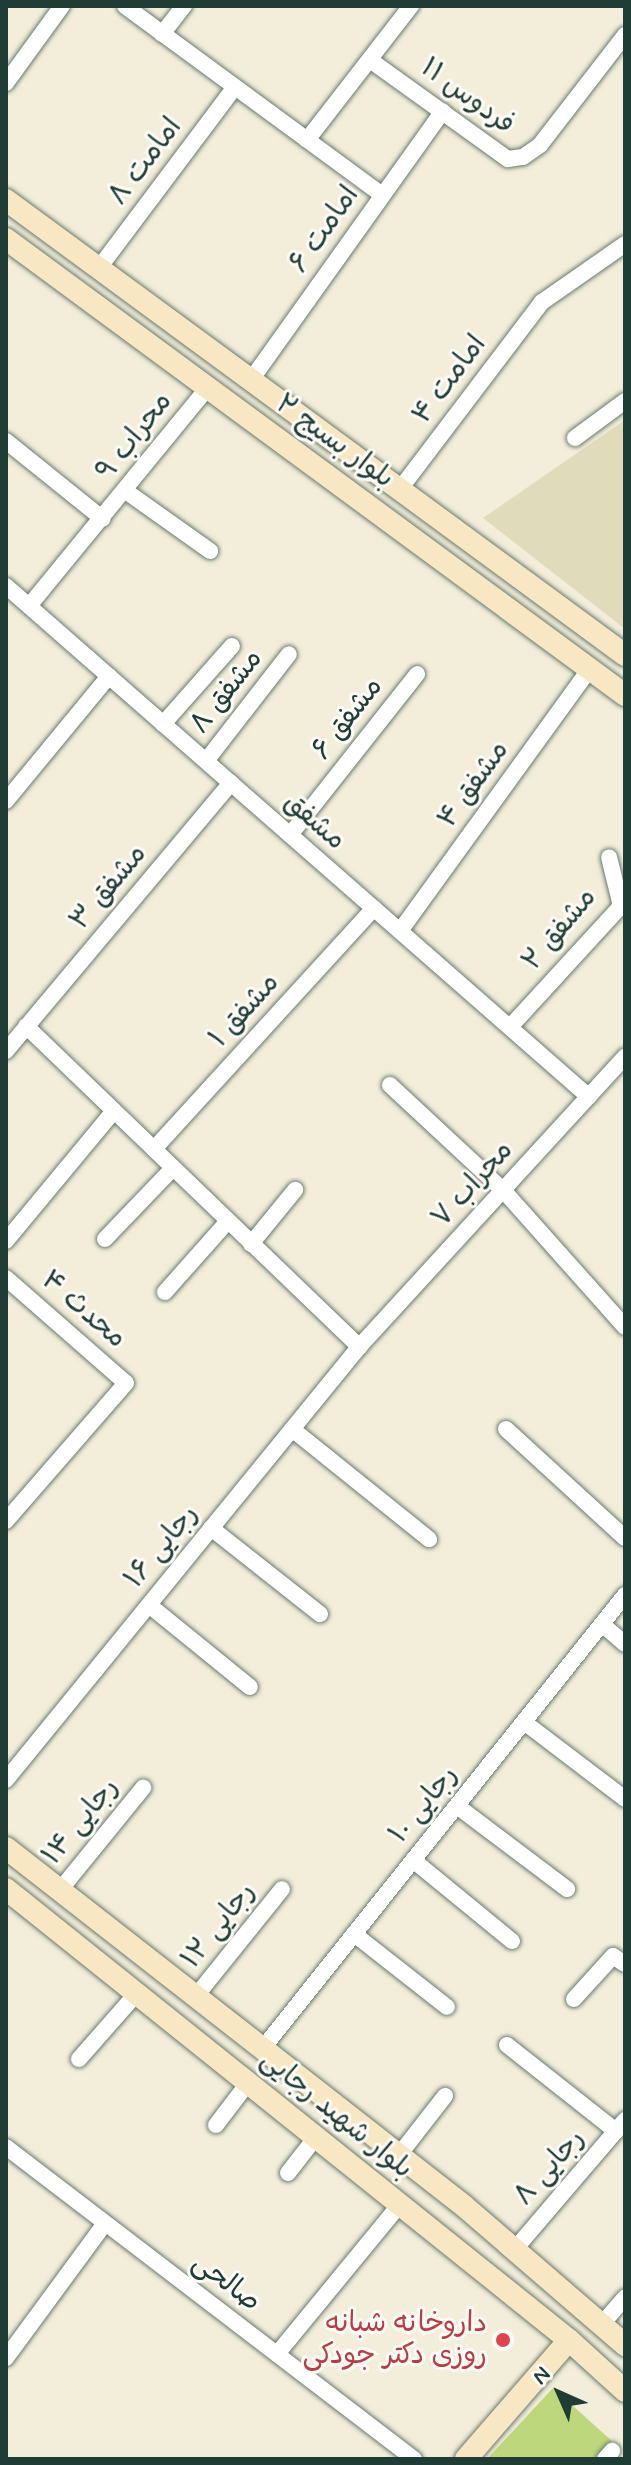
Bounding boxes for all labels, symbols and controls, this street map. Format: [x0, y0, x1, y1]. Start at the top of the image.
street label: فردوس ۱۱ [413, 52, 521, 142]
street label: امامت ۸ [102, 111, 190, 213]
street label: امامت ۶ [283, 180, 367, 280]
street label: امامت ۴ [406, 329, 494, 431]
street label: محراب ۹ [90, 386, 180, 488]
street label: بلوار بسیج ۲ [268, 388, 400, 496]
street label: مشفق ۸ [184, 643, 270, 741]
street label: مشفق ۶ [305, 671, 391, 767]
street label: مشفق ۴ [431, 735, 517, 835]
street label: مشفق [276, 786, 352, 858]
street label: مشفق ۳ [64, 838, 154, 938]
street label: مشفق ۲ [516, 882, 604, 978]
street label: مشفق ۱ [203, 967, 287, 1055]
street label: محراب ۷ [425, 1135, 521, 1235]
street label: محدث ۴ [33, 1264, 133, 1356]
street label: رجایی ۱۶ [118, 1498, 206, 1596]
street label: رجایی ۱۰ [383, 1759, 465, 1851]
street label: رجایی ۱۴ [36, 1772, 126, 1872]
street label: رجایی ۱۲ [175, 1876, 263, 1976]
street label: بلوار شهید رجایی [253, 2043, 419, 2187]
street label: رجایی ۸ [508, 2123, 592, 2213]
street label: صالحی [185, 2246, 267, 2320]
place label: داروخانه شبانه روزی دکتر جودکی [302, 2307, 487, 2373]
marker: داروخانه شبانه روزی دکتر جودکی [494, 2331, 512, 2349]
north arrow [519, 2353, 599, 2433]
text: N [527, 2361, 557, 2391]

